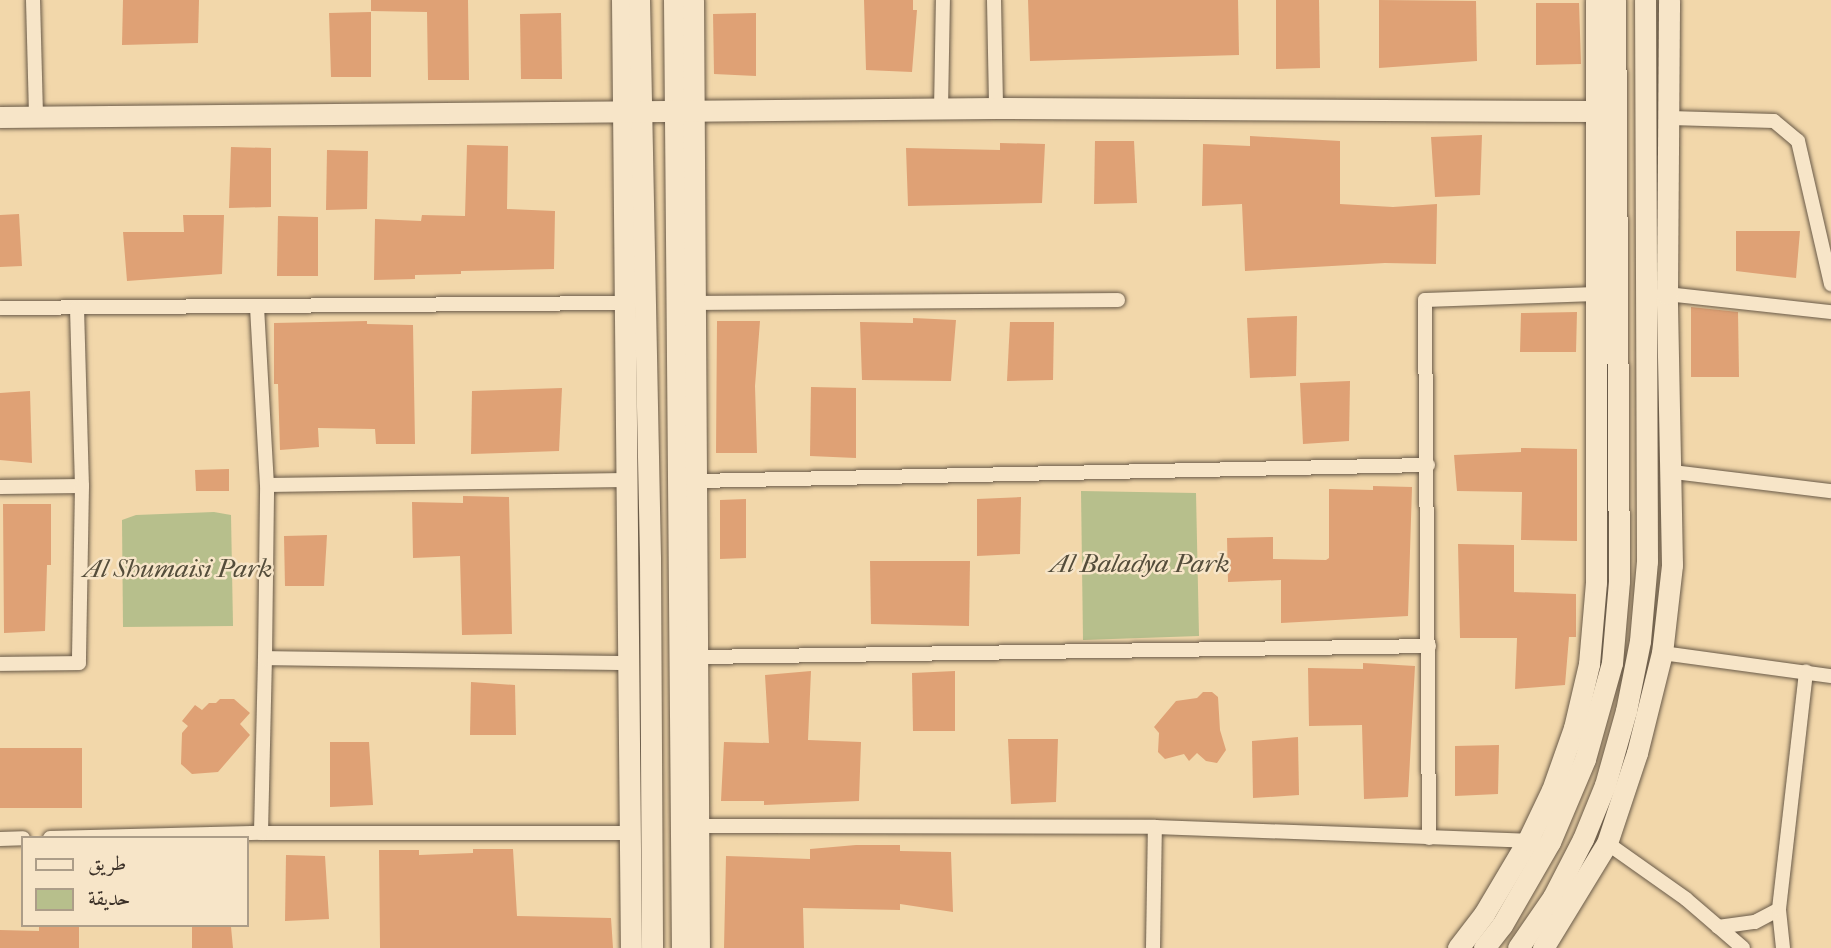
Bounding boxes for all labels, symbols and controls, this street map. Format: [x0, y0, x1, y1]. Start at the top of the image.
park label: Al Baladya Park [1050, 548, 1230, 580]
park label: Al Shumaisi Park [84, 553, 272, 585]
legend [21, 836, 248, 927]
text: طريق [88, 851, 126, 875]
text: حديقة [88, 886, 131, 910]

